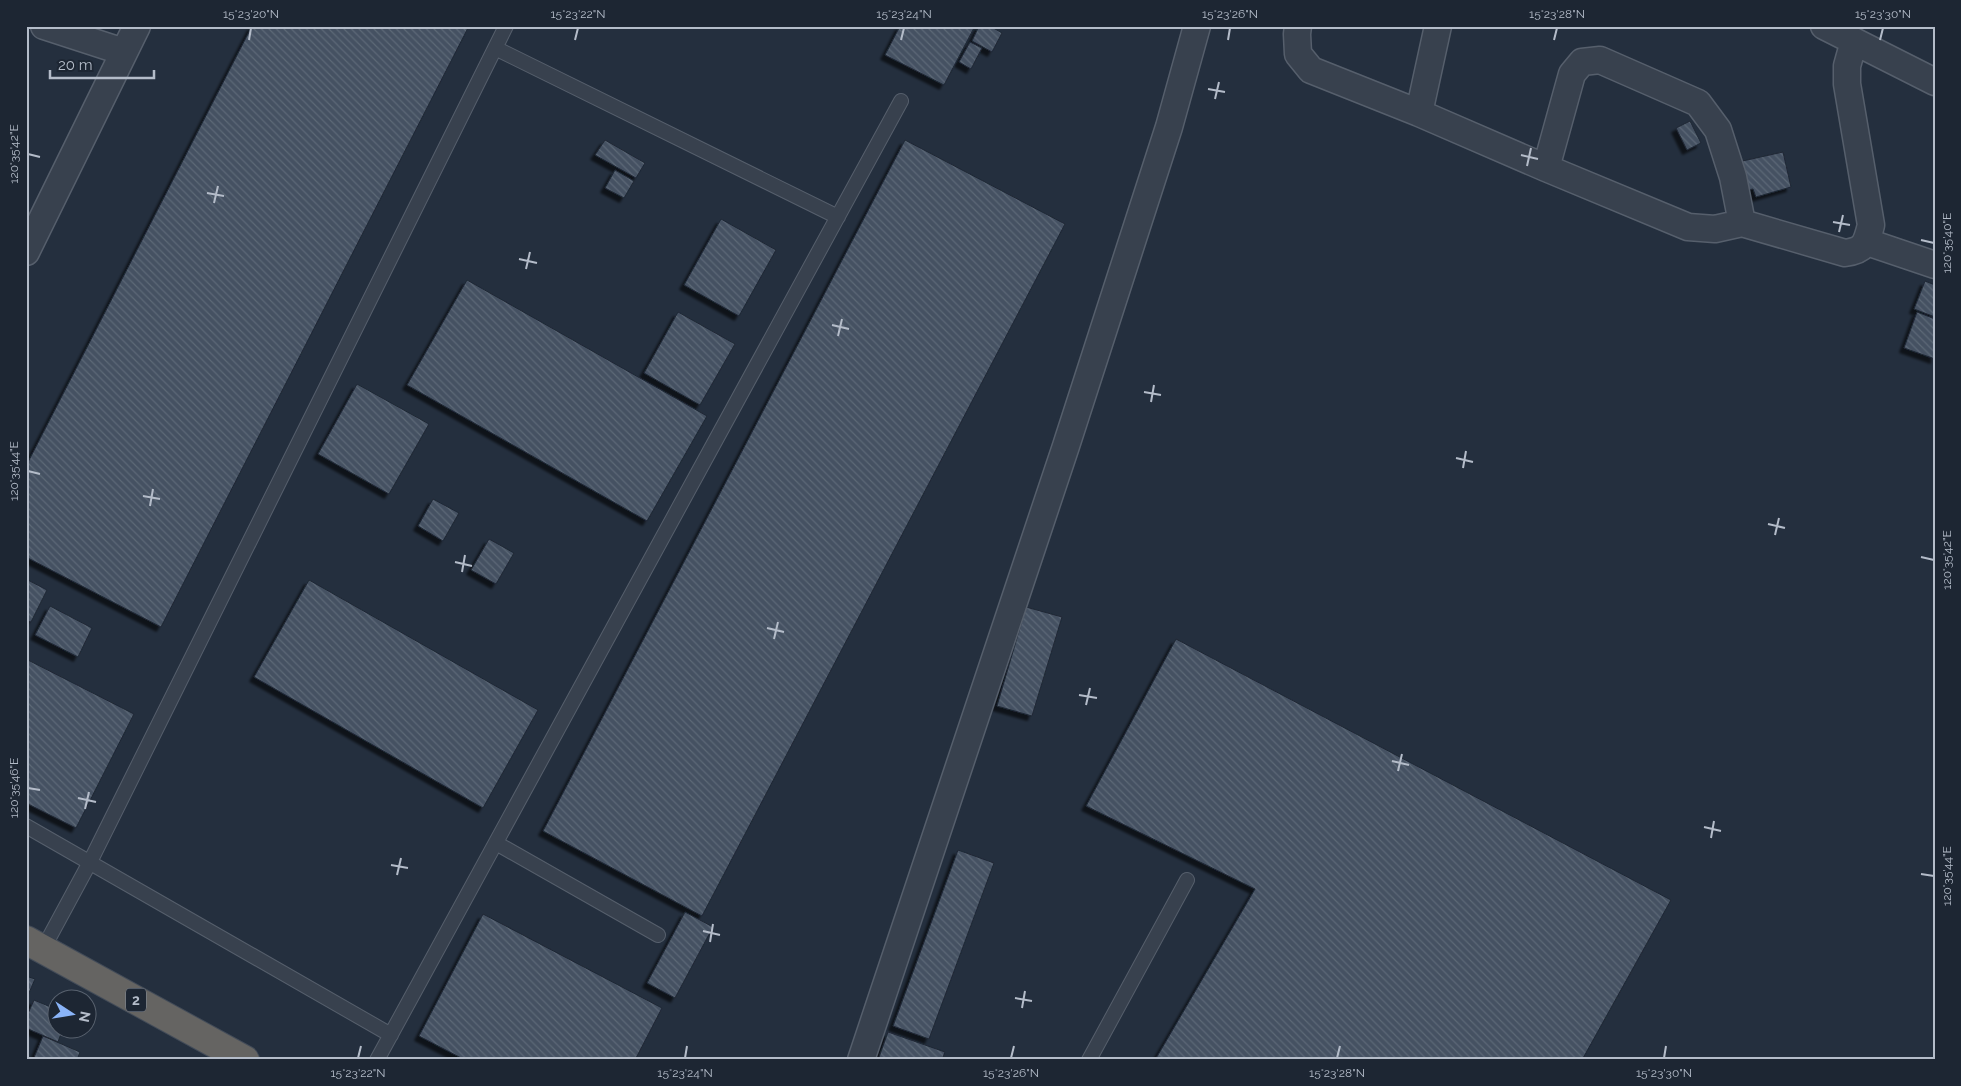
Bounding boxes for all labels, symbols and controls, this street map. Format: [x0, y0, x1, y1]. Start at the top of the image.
text: 15°23'20"N [223, 7, 279, 21]
text: 15°23'22"N [550, 7, 606, 21]
text: 15°23'24"N [876, 7, 932, 21]
text: 15°23'26"N [1202, 7, 1258, 21]
text: 15°23'28"N [1529, 7, 1585, 21]
text: 15°23'30"N [1855, 7, 1911, 21]
scale bar [50, 48, 154, 80]
text: 20 m [58, 56, 93, 74]
text: 120°35'42"E [7, 124, 21, 184]
text: 120°35'40"E [1940, 213, 1954, 273]
text: 120°35'44"E [7, 441, 21, 501]
text: 120°35'42"E [1940, 530, 1954, 590]
text: 120°35'46"E [7, 758, 21, 818]
text: 120°35'44"E [1940, 846, 1954, 906]
north arrow [48, 988, 98, 1038]
road number: 2 [126, 988, 146, 1012]
text: N [76, 1010, 94, 1024]
text: 15°23'22"N [330, 1066, 386, 1080]
text: 15°23'24"N [657, 1066, 713, 1080]
text: 15°23'26"N [983, 1066, 1039, 1080]
text: 15°23'28"N [1309, 1066, 1365, 1080]
text: 15°23'30"N [1636, 1066, 1692, 1080]

